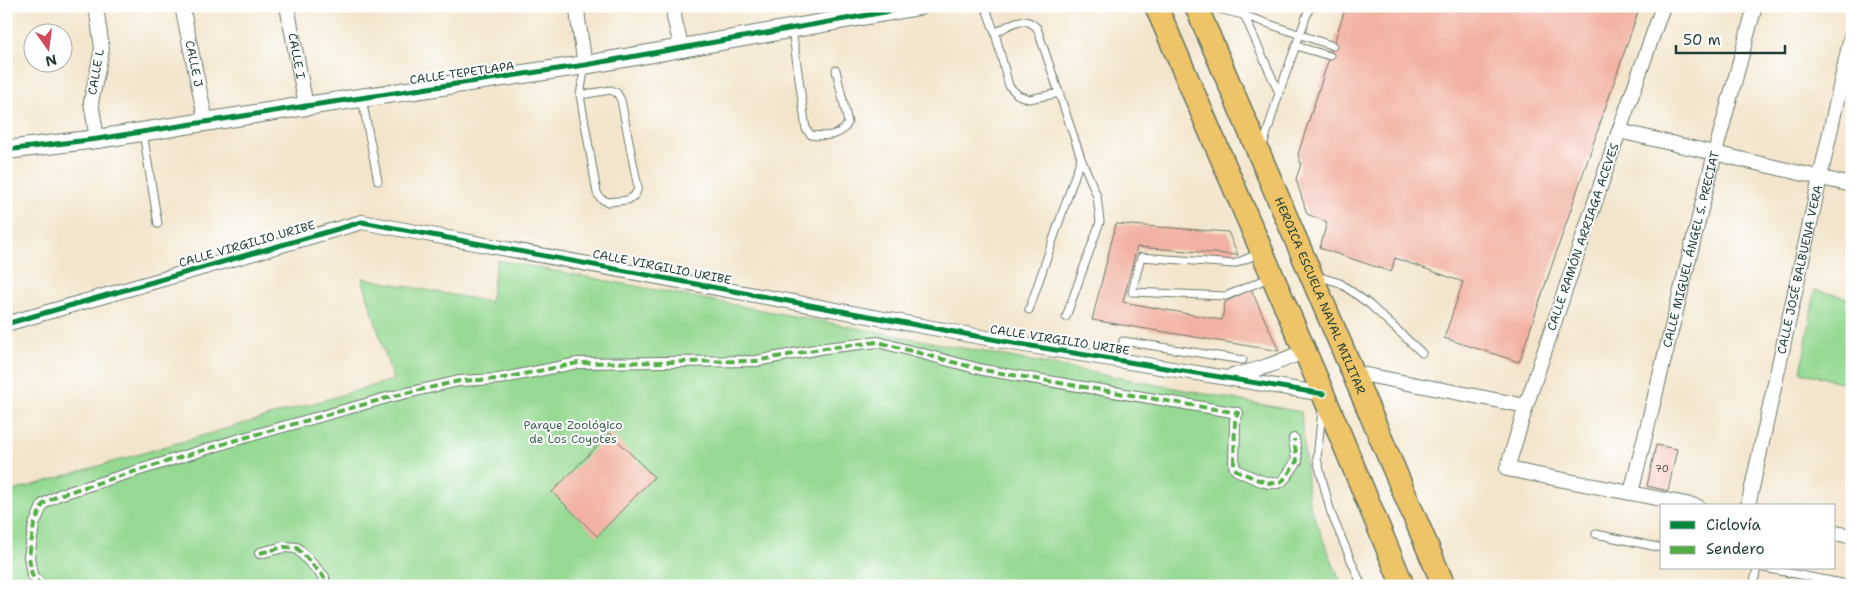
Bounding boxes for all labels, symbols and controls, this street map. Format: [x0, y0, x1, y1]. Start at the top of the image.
north arrow [22, 22, 72, 72]
scale bar [1676, 22, 1784, 54]
text: 50 m [1683, 30, 1721, 50]
street label: CALLE I [284, 32, 309, 81]
street label: CALLE J [181, 39, 207, 88]
street label: CALLE L [84, 47, 108, 96]
text: N [44, 51, 59, 71]
street label: CALLE TEPETLAPA [409, 58, 516, 88]
street label: CALLE RAMÓN ARRIAGA ACEVES [1543, 141, 1623, 333]
street label: CALLE MIGUEL ÁNGEL S. PRECIAT [1659, 149, 1723, 349]
street label: CALLE JOSÉ BALBUENA VERA [1774, 183, 1826, 356]
street label: HEROICA ESCUELA NAVAL MILITAR [1271, 195, 1369, 397]
street label: CALLE VIRGILIO URIBE [177, 217, 317, 271]
street label: CALLE VIRGILIO URIBE [591, 246, 733, 288]
street label: CALLE VIRGILIO URIBE [989, 321, 1131, 359]
park label: Parque Zoológico de Los Coyotes [524, 417, 622, 447]
house number: 70 [1655, 462, 1669, 475]
legend [1660, 504, 1836, 570]
text: Ciclovía [1706, 515, 1762, 535]
text: Sendero [1706, 539, 1765, 559]

